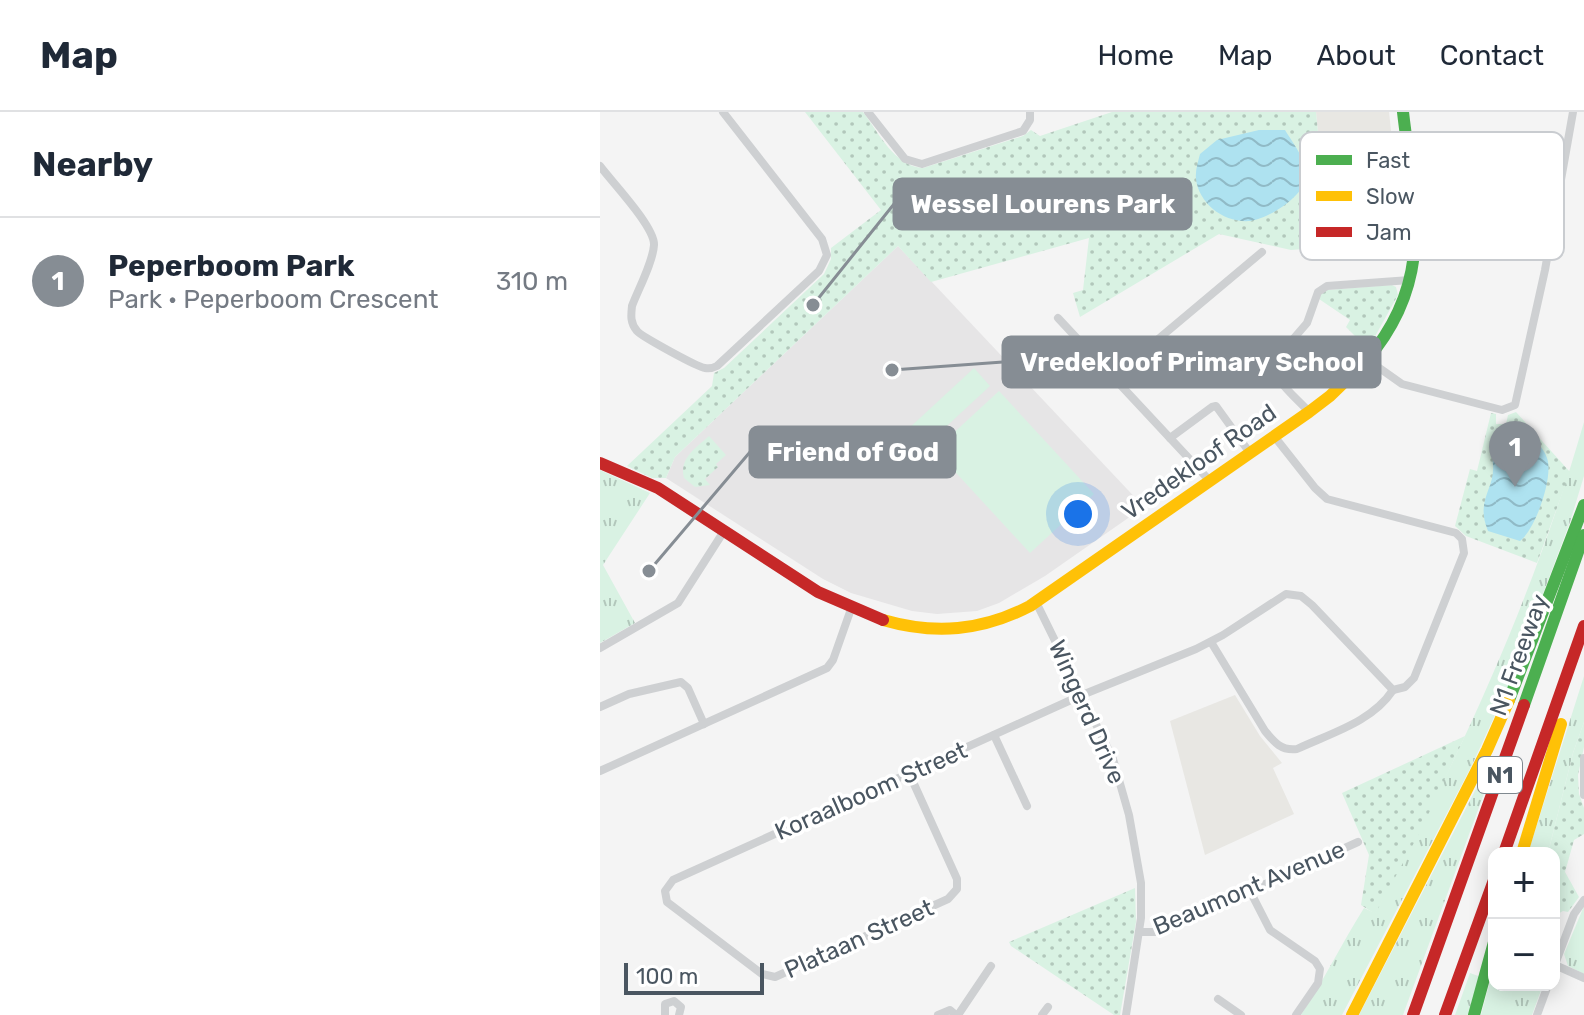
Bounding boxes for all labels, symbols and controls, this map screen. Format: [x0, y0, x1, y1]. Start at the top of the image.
text: Map [40, 32, 118, 78]
text: Home [1097, 39, 1174, 72]
text: Map [1218, 39, 1272, 72]
text: About [1316, 39, 1396, 72]
text: Contact [1440, 39, 1544, 72]
legend [1300, 132, 1564, 260]
text: Nearby [32, 144, 153, 185]
text: Fast [1366, 147, 1411, 174]
callout: Wessel Lourens Park [894, 179, 1191, 229]
text: Slow [1366, 183, 1415, 210]
text: Wessel Lourens Park [910, 189, 1176, 220]
text: Jam [1366, 219, 1412, 246]
text: Peperboom Park [108, 248, 355, 284]
text: 1 [52, 266, 64, 297]
text: 310 m [496, 266, 568, 297]
text: Park · Peperboom Crescent [108, 284, 438, 315]
callout: Vredekloof Primary School [1003, 337, 1380, 387]
text: Vredekloof Primary School [1020, 347, 1364, 378]
street label: Vredekloof Road [1116, 398, 1282, 526]
pin: 1 [1489, 421, 1541, 487]
callout: Friend of God [750, 427, 955, 477]
text: Friend of God [767, 437, 939, 468]
your location [1058, 494, 1098, 534]
street label: N1 Freeway [1484, 591, 1554, 719]
street label: Wingerd Drive [1043, 636, 1131, 788]
street label: Koraalboom Street [771, 736, 971, 846]
road number: N1 [1478, 757, 1522, 793]
street label: Beaumont Avenue [1149, 835, 1349, 941]
map controls [1488, 847, 1560, 991]
button: + [1488, 847, 1560, 919]
street label: Plataan Street [780, 894, 938, 984]
button: − [1488, 919, 1560, 991]
scale bar [624, 959, 764, 995]
text: 100 m [636, 963, 698, 990]

